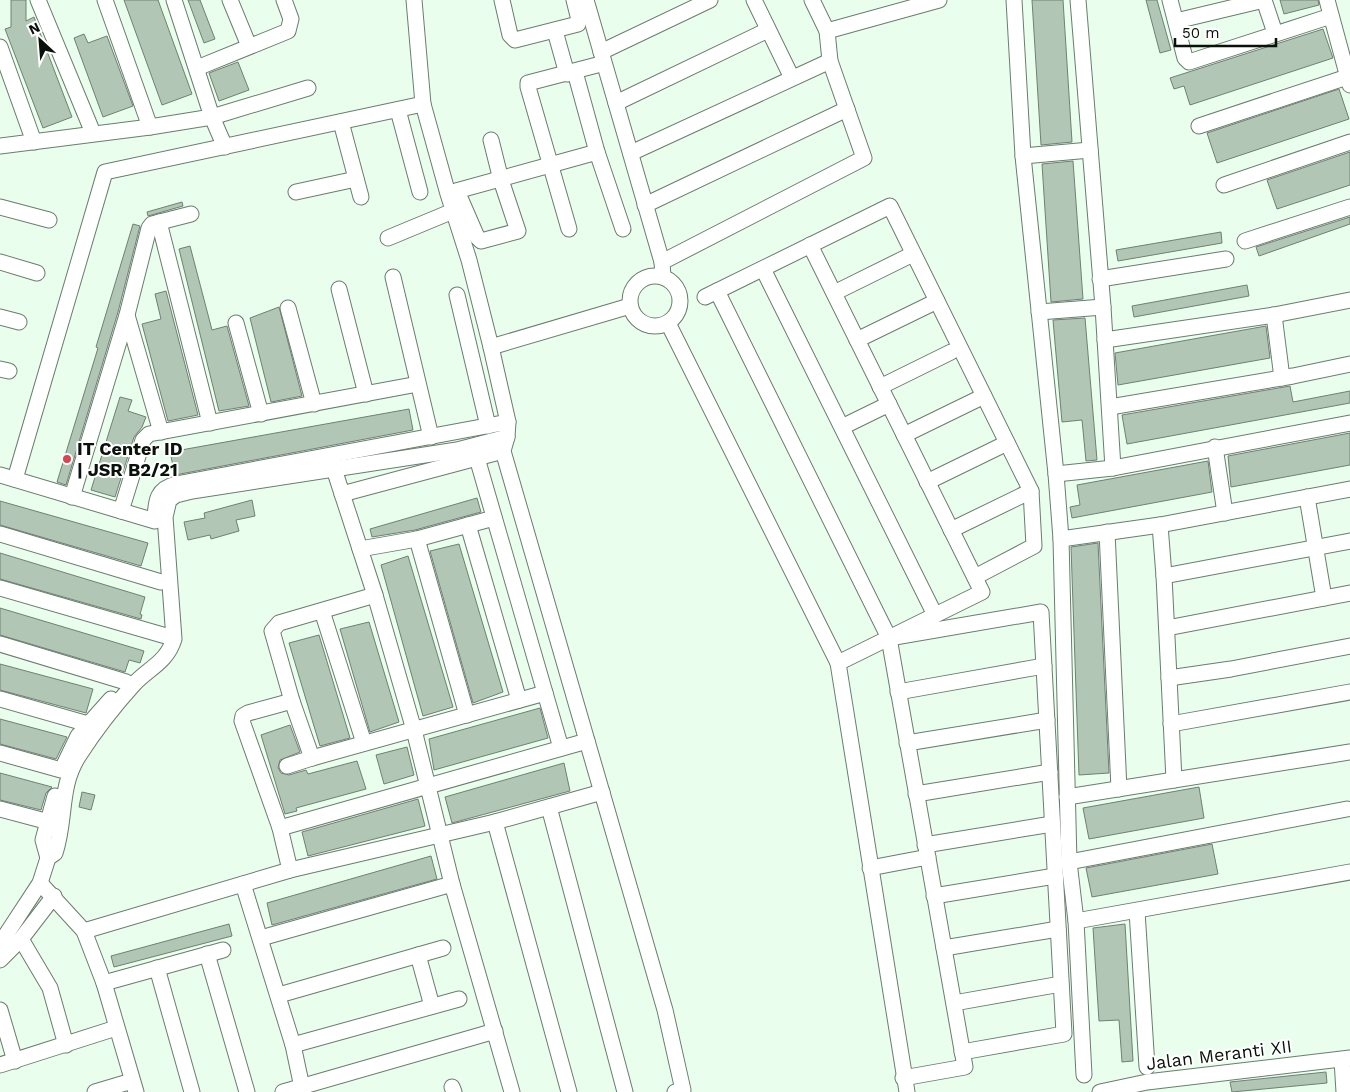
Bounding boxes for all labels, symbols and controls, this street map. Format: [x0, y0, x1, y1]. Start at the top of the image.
north arrow [15, 15, 65, 65]
scale bar [1175, 15, 1276, 47]
text: N [26, 19, 42, 38]
text: 50 m [1182, 24, 1219, 42]
place label: IT Center ID | JSR B2/21 [77, 438, 183, 480]
marker: IT Center ID | JSR B2/21 [61, 453, 73, 465]
street label: Jalan Meranti XII [1145, 1035, 1293, 1074]

